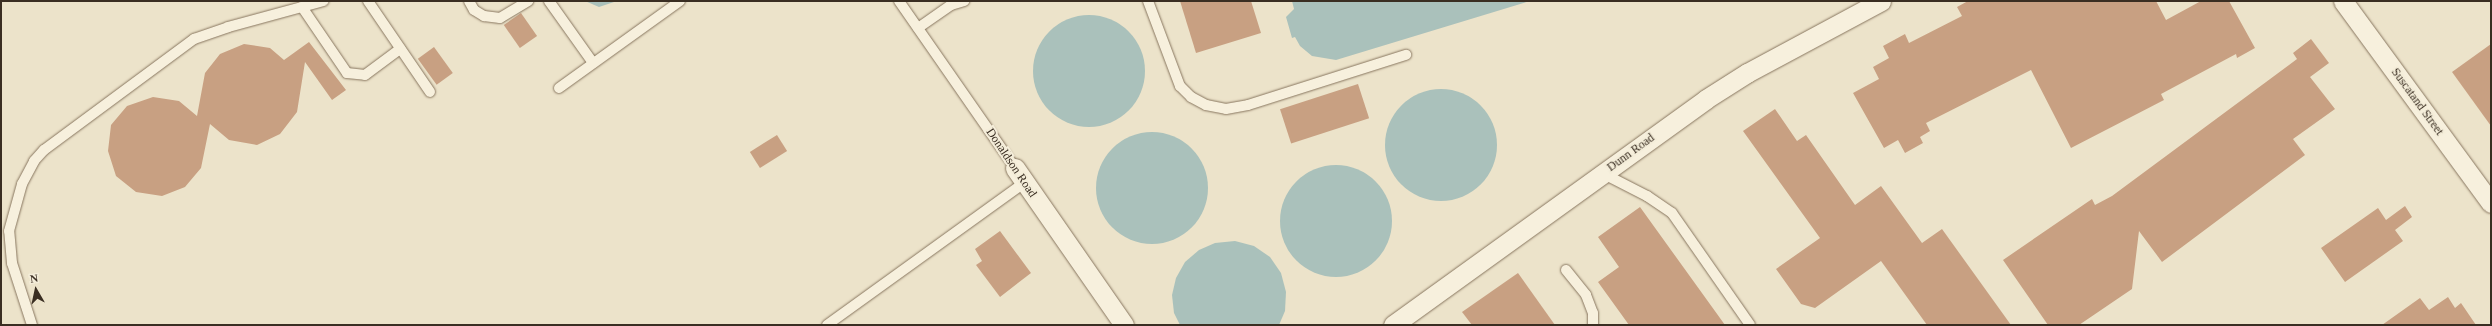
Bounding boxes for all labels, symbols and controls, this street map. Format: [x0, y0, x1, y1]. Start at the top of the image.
street label: Suscatand Street [2388, 66, 2446, 138]
street label: Donaldson Road [983, 126, 1039, 200]
street label: Dunn Road [1605, 131, 1657, 175]
north arrow [16, 270, 56, 310]
text: N [29, 272, 39, 285]

